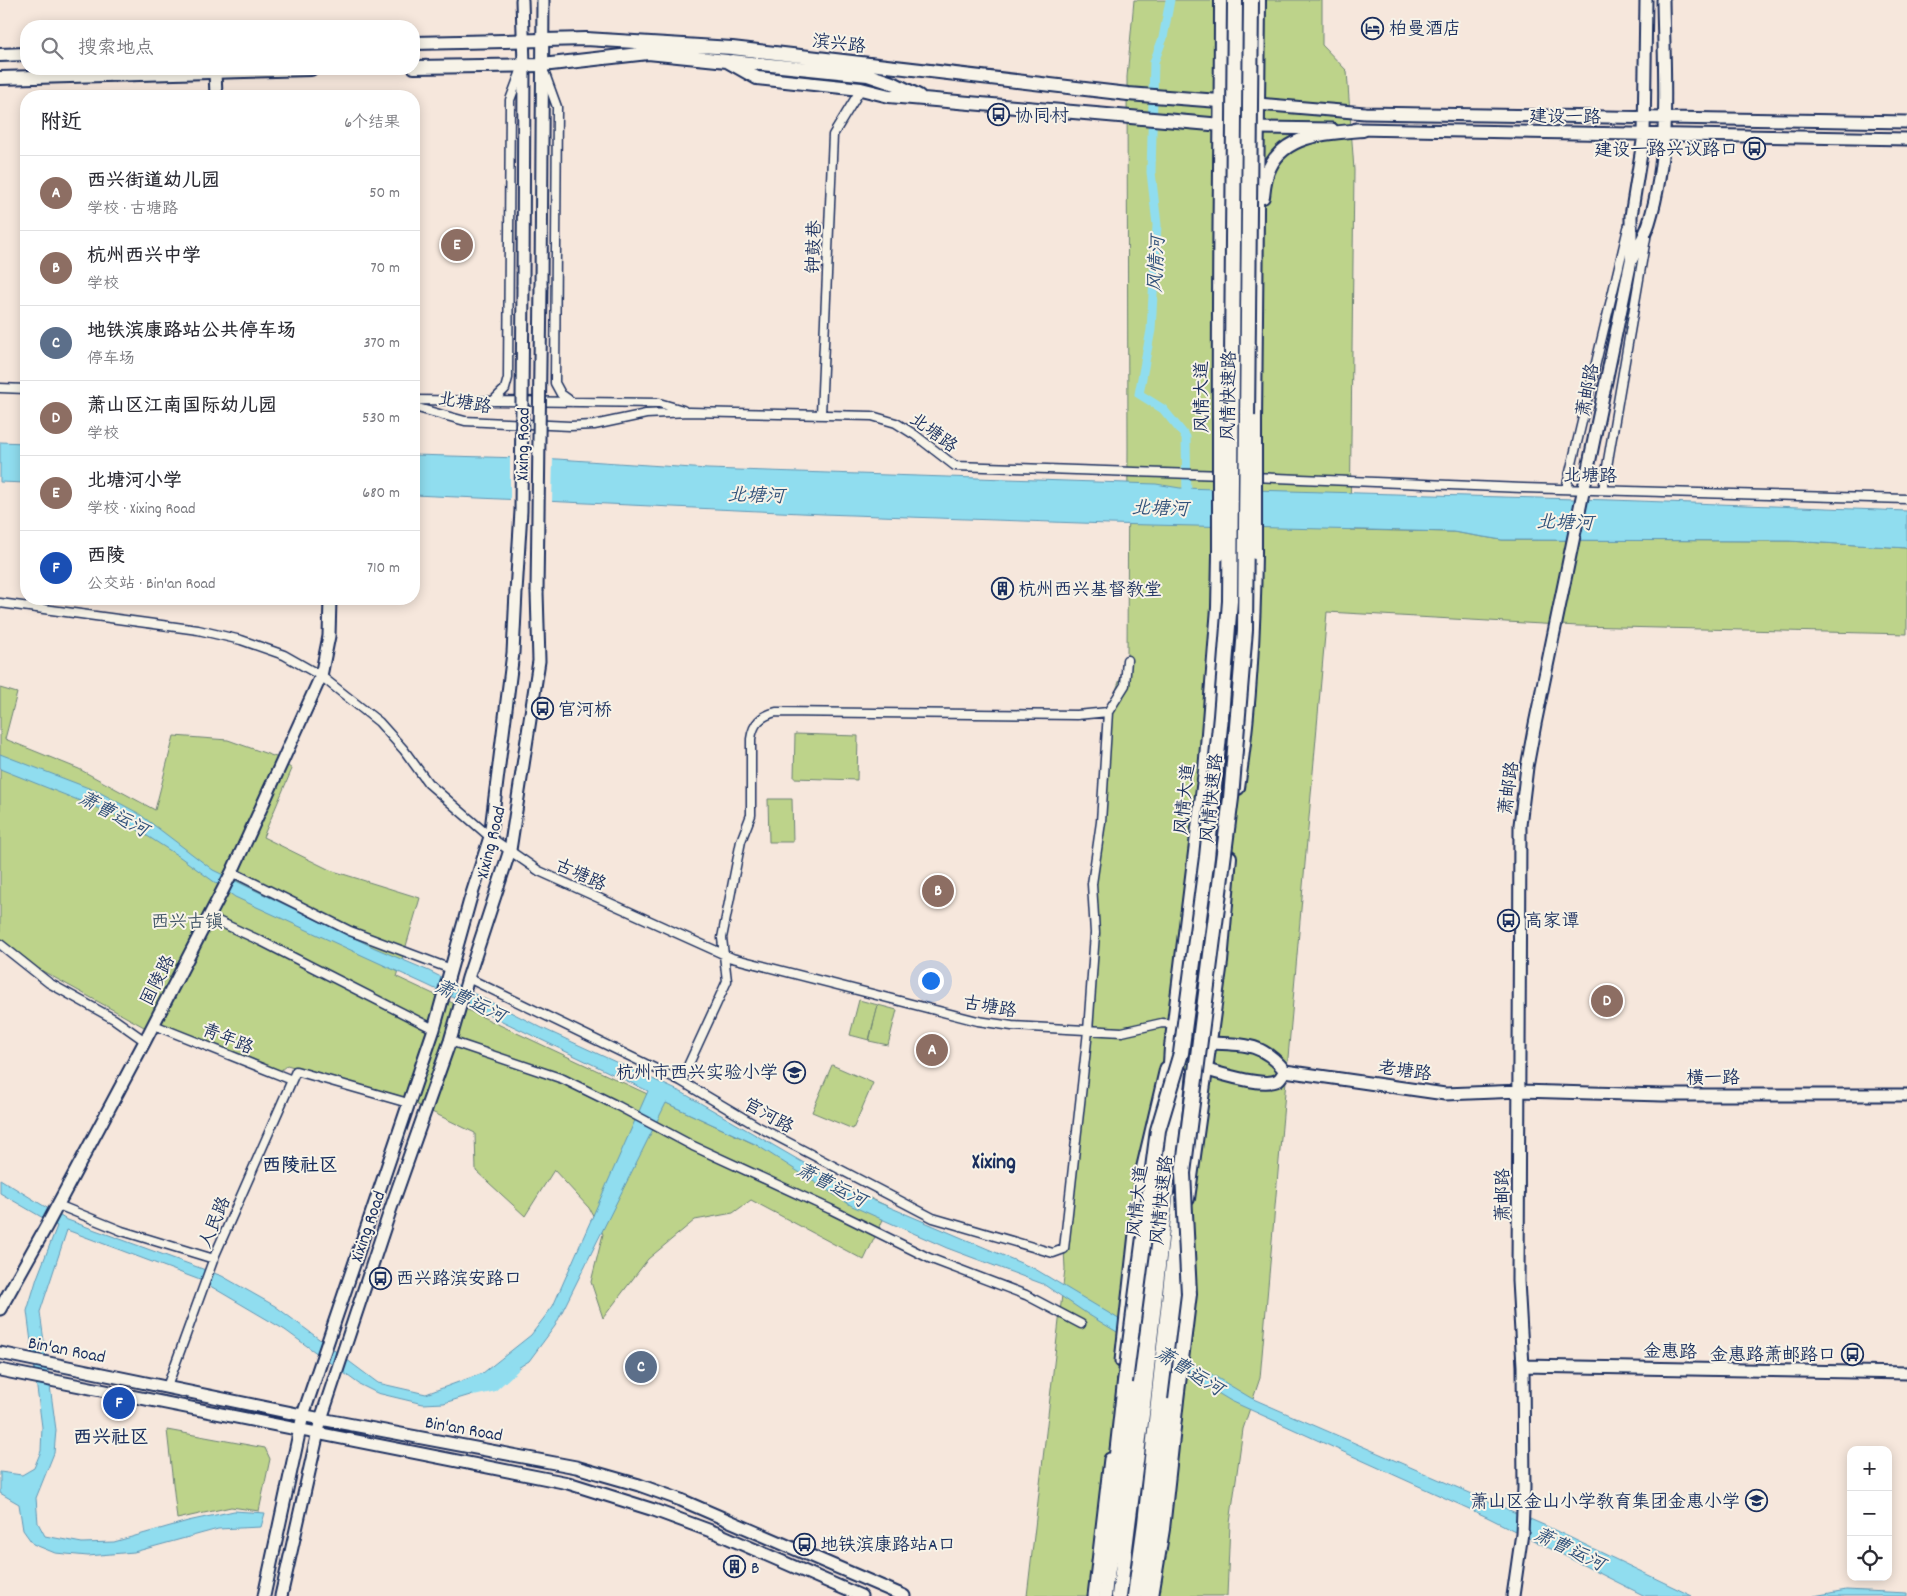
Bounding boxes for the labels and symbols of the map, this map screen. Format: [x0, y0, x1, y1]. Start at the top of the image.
hotel icon: 柏曼酒店 [1361, 16, 1385, 40]
place label: 柏曼酒店 [1389, 18, 1461, 43]
street label: 滨兴路 [810, 30, 867, 61]
bus stop icon: 协同村 [987, 103, 1011, 127]
place label: 协同村 [1015, 105, 1069, 130]
street label: 建设一路 [1529, 105, 1601, 132]
bus stop icon: 建设一路兴议路口 [1742, 137, 1766, 161]
place label: 建设一路兴议路口 [1594, 139, 1738, 164]
street label: 钟鼓巷 [802, 220, 829, 275]
pin: E [441, 226, 473, 264]
water label: 风情河 [1144, 232, 1174, 293]
street label: 风情快速路 [1217, 351, 1244, 441]
street label: 风情大道 [1191, 361, 1216, 433]
street label: 萧邮路 [1572, 362, 1607, 419]
street label: 北塘路 [436, 387, 493, 421]
street label: Xixing Road [511, 407, 538, 481]
street label: 北塘路 [903, 408, 962, 460]
street label: 北塘路 [1563, 465, 1617, 490]
water label: 北塘河 [727, 483, 788, 512]
water label: 北塘河 [1131, 496, 1192, 525]
water label: 北塘河 [1536, 510, 1597, 539]
building icon: 杭州西兴基督教堂 [990, 577, 1014, 601]
place label: 杭州西兴基督教堂 [1018, 579, 1162, 604]
bus stop icon: 官河桥 [530, 697, 554, 721]
place label: 官河桥 [558, 699, 612, 724]
street label: 风情快速路 [1196, 752, 1231, 844]
street label: 萧邮路 [1494, 760, 1527, 817]
street label: 风情大道 [1170, 762, 1203, 836]
water label: 萧曹运河 [72, 786, 155, 847]
street label: Xixing Road [471, 804, 513, 881]
street label: 古塘路 [550, 854, 610, 899]
pin: B [922, 872, 954, 910]
bus stop icon: 高家谭 [1497, 908, 1521, 932]
place label: 高家谭 [1525, 910, 1579, 935]
park label: 西兴古镇 [151, 911, 223, 936]
street label: 固陵路 [136, 951, 183, 1011]
your location [918, 968, 944, 994]
water label: 萧曹运河 [429, 974, 512, 1033]
pin: D [1591, 982, 1623, 1020]
street label: 古塘路 [961, 991, 1018, 1025]
street label: 青年路 [197, 1019, 257, 1062]
pin: A [916, 1031, 948, 1069]
street label: 老塘路 [1376, 1056, 1433, 1089]
school or university icon: 杭州市西兴实验小学 [782, 1060, 806, 1084]
place label: 杭州市西兴实验小学 [616, 1062, 778, 1087]
street label: 横一路 [1686, 1067, 1740, 1092]
street label: 官河路 [738, 1093, 797, 1141]
district label: Xixing [972, 1148, 1016, 1179]
district label: 西陵社区 [262, 1154, 338, 1181]
street label: 风情快速路 [1146, 1154, 1181, 1246]
water label: 萧曹运河 [790, 1158, 873, 1218]
street label: 风情大道 [1123, 1164, 1156, 1238]
street label: 萧邮路 [1492, 1168, 1517, 1222]
street label: Xixing Road [346, 1188, 393, 1266]
street label: 人民路 [194, 1193, 238, 1253]
bus stop icon: 西兴路滨安路口 [368, 1266, 392, 1290]
place label: 西兴路滨安路口 [396, 1268, 522, 1293]
street label: Bin'an Road [26, 1332, 107, 1371]
water label: 萧曹运河 [1149, 1341, 1230, 1406]
street label: 金惠路 [1643, 1341, 1697, 1366]
bus stop icon: 金惠路萧邮路口 [1840, 1342, 1864, 1366]
place label: 金惠路萧邮路口 [1710, 1344, 1836, 1369]
pin: C [625, 1348, 657, 1386]
pin: F [103, 1384, 135, 1422]
street label: Bin'an Road [423, 1411, 504, 1450]
district label: 西兴社区 [73, 1426, 149, 1453]
school or university icon: 萧山区金山小学教育集团金惠小学 [1744, 1489, 1768, 1513]
place label: 萧山区金山小学教育集团金惠小学 [1470, 1491, 1740, 1516]
water label: 萧曹运河 [1528, 1522, 1611, 1581]
bus stop icon: 地铁滨康路站A口 [792, 1532, 816, 1556]
place label: 地铁滨康路站A口 [820, 1534, 956, 1559]
building icon: B [723, 1555, 747, 1579]
place label: B [751, 1557, 760, 1582]

